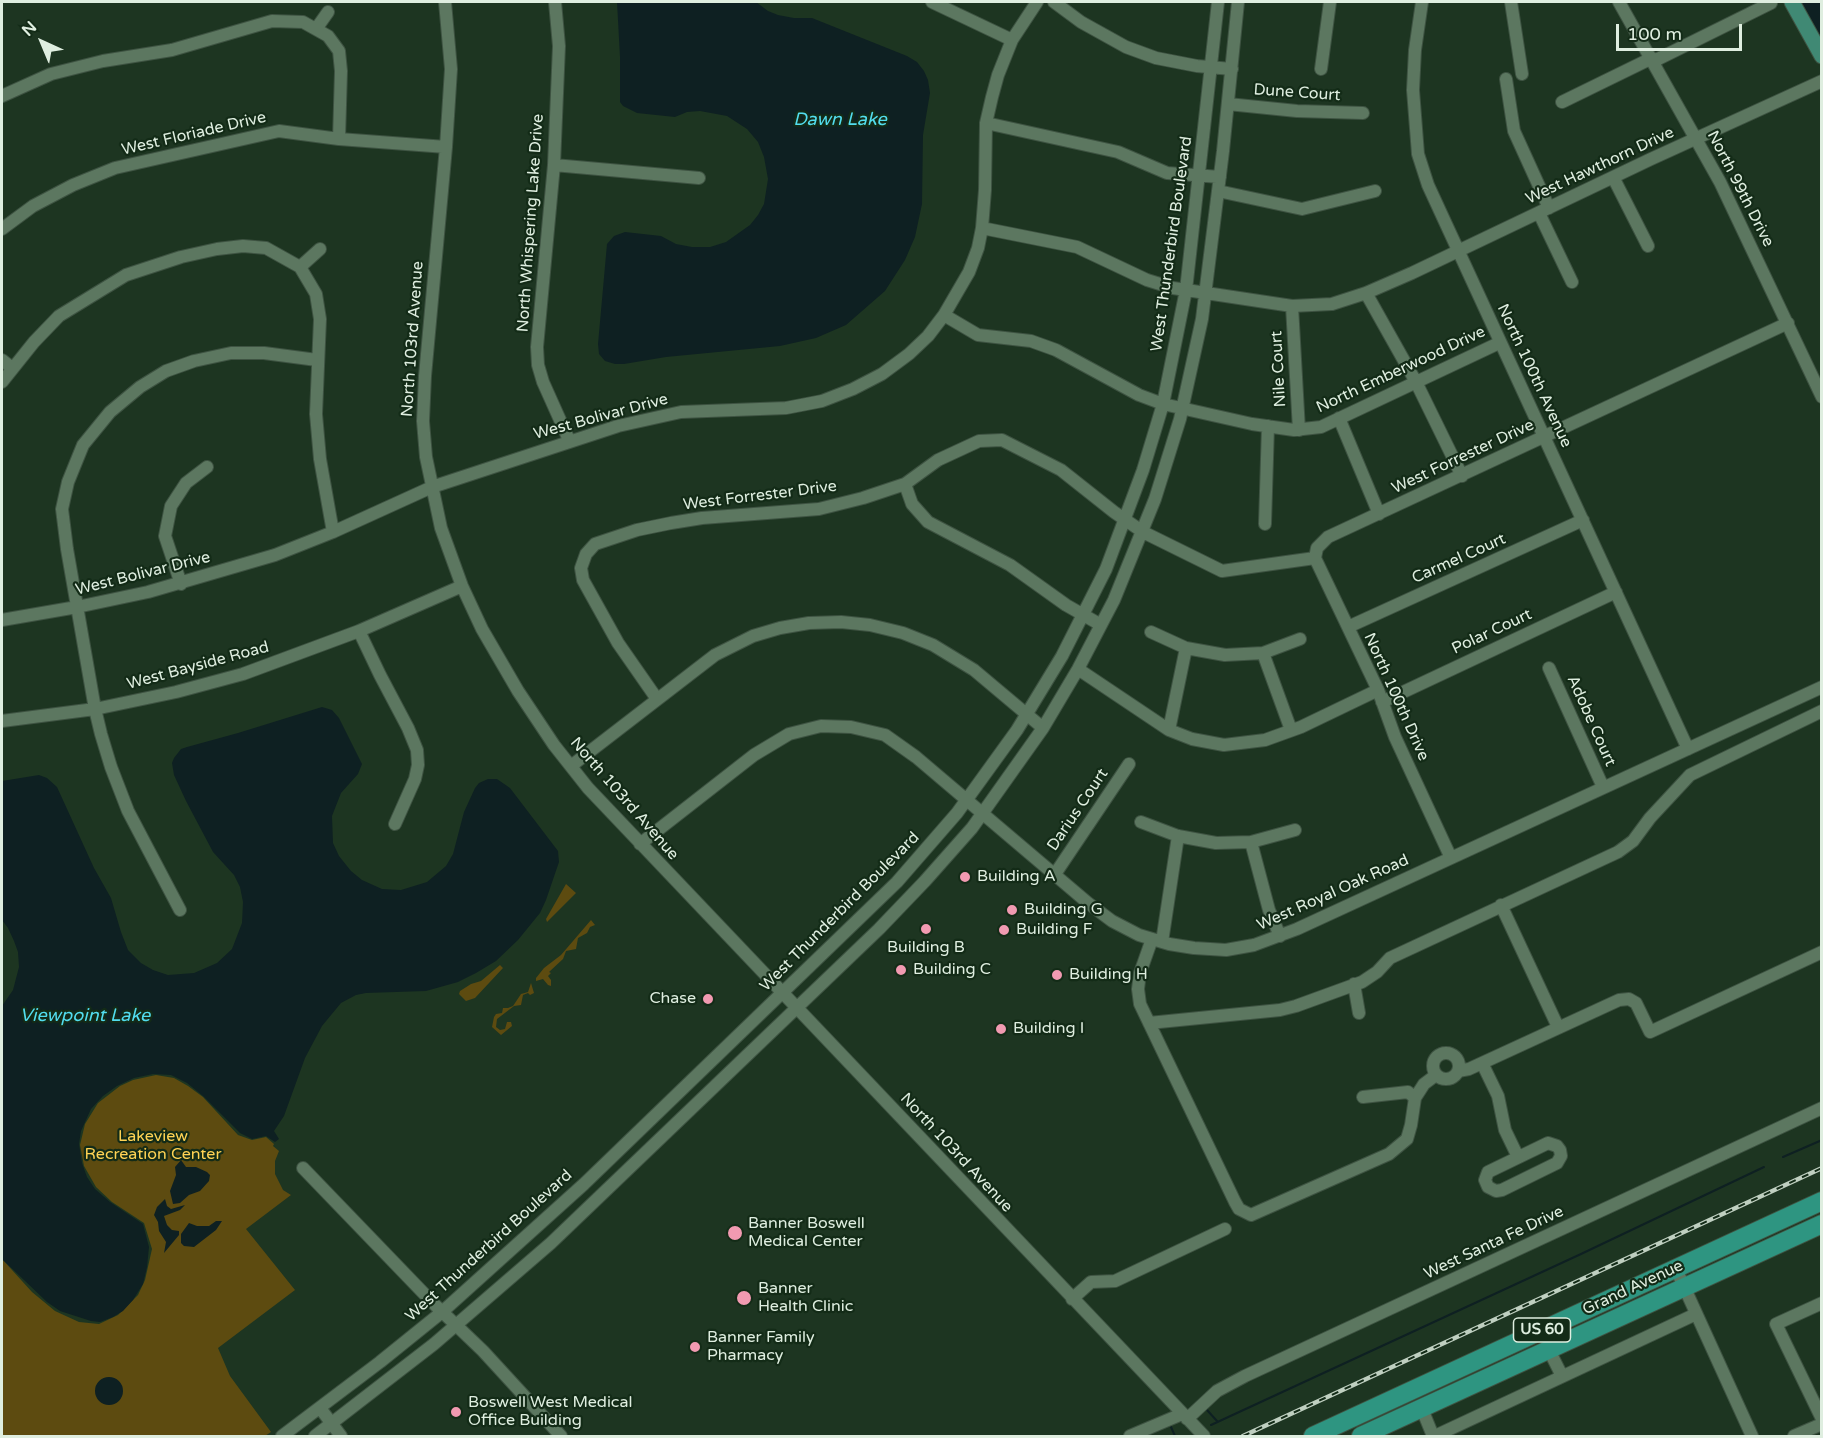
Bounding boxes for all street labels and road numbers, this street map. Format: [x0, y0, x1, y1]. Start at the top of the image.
street label: Dune Court [1253, 80, 1341, 106]
street label: West Floriade Drive [120, 108, 268, 160]
street label: North Whispering Lake Drive [514, 113, 548, 333]
street label: West Hawthorn Drive [1523, 123, 1677, 209]
street label: North 99th Drive [1702, 128, 1778, 250]
street label: West Thunderbird Boulevard [1147, 135, 1197, 353]
street label: North 103rd Avenue [398, 260, 428, 418]
street label: North 100th Avenue [1492, 301, 1576, 451]
street label: North Emberwood Drive [1313, 322, 1489, 418]
street label: Nile Court [1267, 330, 1291, 408]
street label: West Bolivar Drive [532, 390, 670, 444]
street label: West Forrester Drive [1389, 416, 1537, 498]
street label: West Forrester Drive [682, 477, 838, 515]
street label: Carmel Court [1409, 530, 1509, 588]
street label: West Bolivar Drive [74, 548, 212, 600]
street label: Polar Court [1449, 605, 1535, 659]
street label: North 100th Drive [1359, 630, 1433, 764]
street label: West Bayside Road [125, 638, 271, 694]
street label: Adobe Court [1562, 673, 1620, 769]
street label: North 103rd Avenue [566, 734, 682, 864]
street label: Darius Court [1043, 765, 1113, 855]
street label: West Thunderbird Boulevard [756, 828, 924, 996]
street label: West Royal Oak Road [1254, 851, 1412, 935]
street label: North 103rd Avenue [896, 1089, 1016, 1217]
street label: West Thunderbird Boulevard [402, 1166, 576, 1326]
street label: West Santa Fe Drive [1421, 1202, 1567, 1284]
street label: Grand Avenue [1580, 1256, 1686, 1320]
road number: US 60 [1514, 1318, 1570, 1342]

